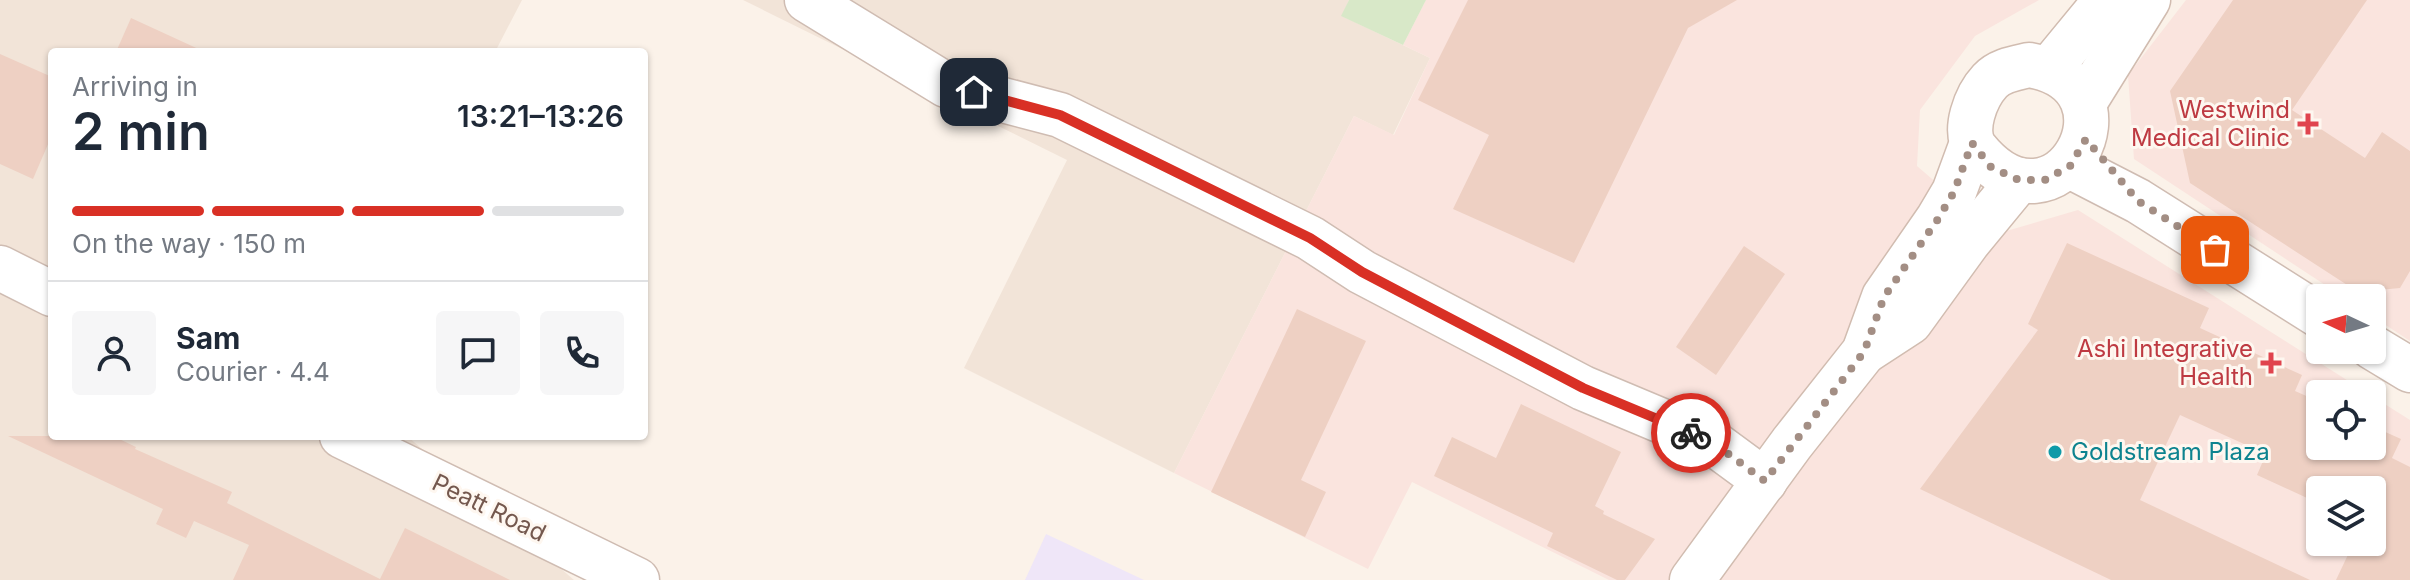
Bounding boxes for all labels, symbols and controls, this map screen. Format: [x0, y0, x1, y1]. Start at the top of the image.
pin [940, 58, 1008, 126]
icon: home [952, 70, 996, 114]
text: Arriving in [72, 71, 198, 102]
place label: Westwind Medical Clinic [2131, 95, 2290, 152]
text: 13:21–13:26 [457, 98, 624, 134]
text: 2 min [72, 100, 210, 163]
marker: Westwind Medical Clinic [2297, 113, 2319, 135]
pin [2181, 216, 2249, 284]
text: On the way · 150 m [72, 228, 306, 259]
icon: bag [2193, 228, 2237, 272]
north arrow [2306, 284, 2386, 364]
map controls [2306, 284, 2386, 556]
button: person [72, 311, 156, 395]
button: chat [436, 311, 520, 395]
button: phone [540, 311, 624, 395]
text: Sam [176, 320, 240, 356]
place label: Ashi Integrative Health [2077, 334, 2253, 391]
marker: Ashi Integrative Health [2260, 352, 2282, 374]
text: Courier · 4.4 [176, 356, 330, 387]
button: locate [2306, 380, 2386, 460]
courier [1651, 393, 1731, 473]
icon: bike [1669, 411, 1713, 455]
place label: Goldstream Plaza [2071, 437, 2270, 466]
marker: Goldstream Plaza [2046, 443, 2064, 461]
street label: Peatt Road [428, 468, 551, 547]
button: layers [2306, 476, 2386, 556]

